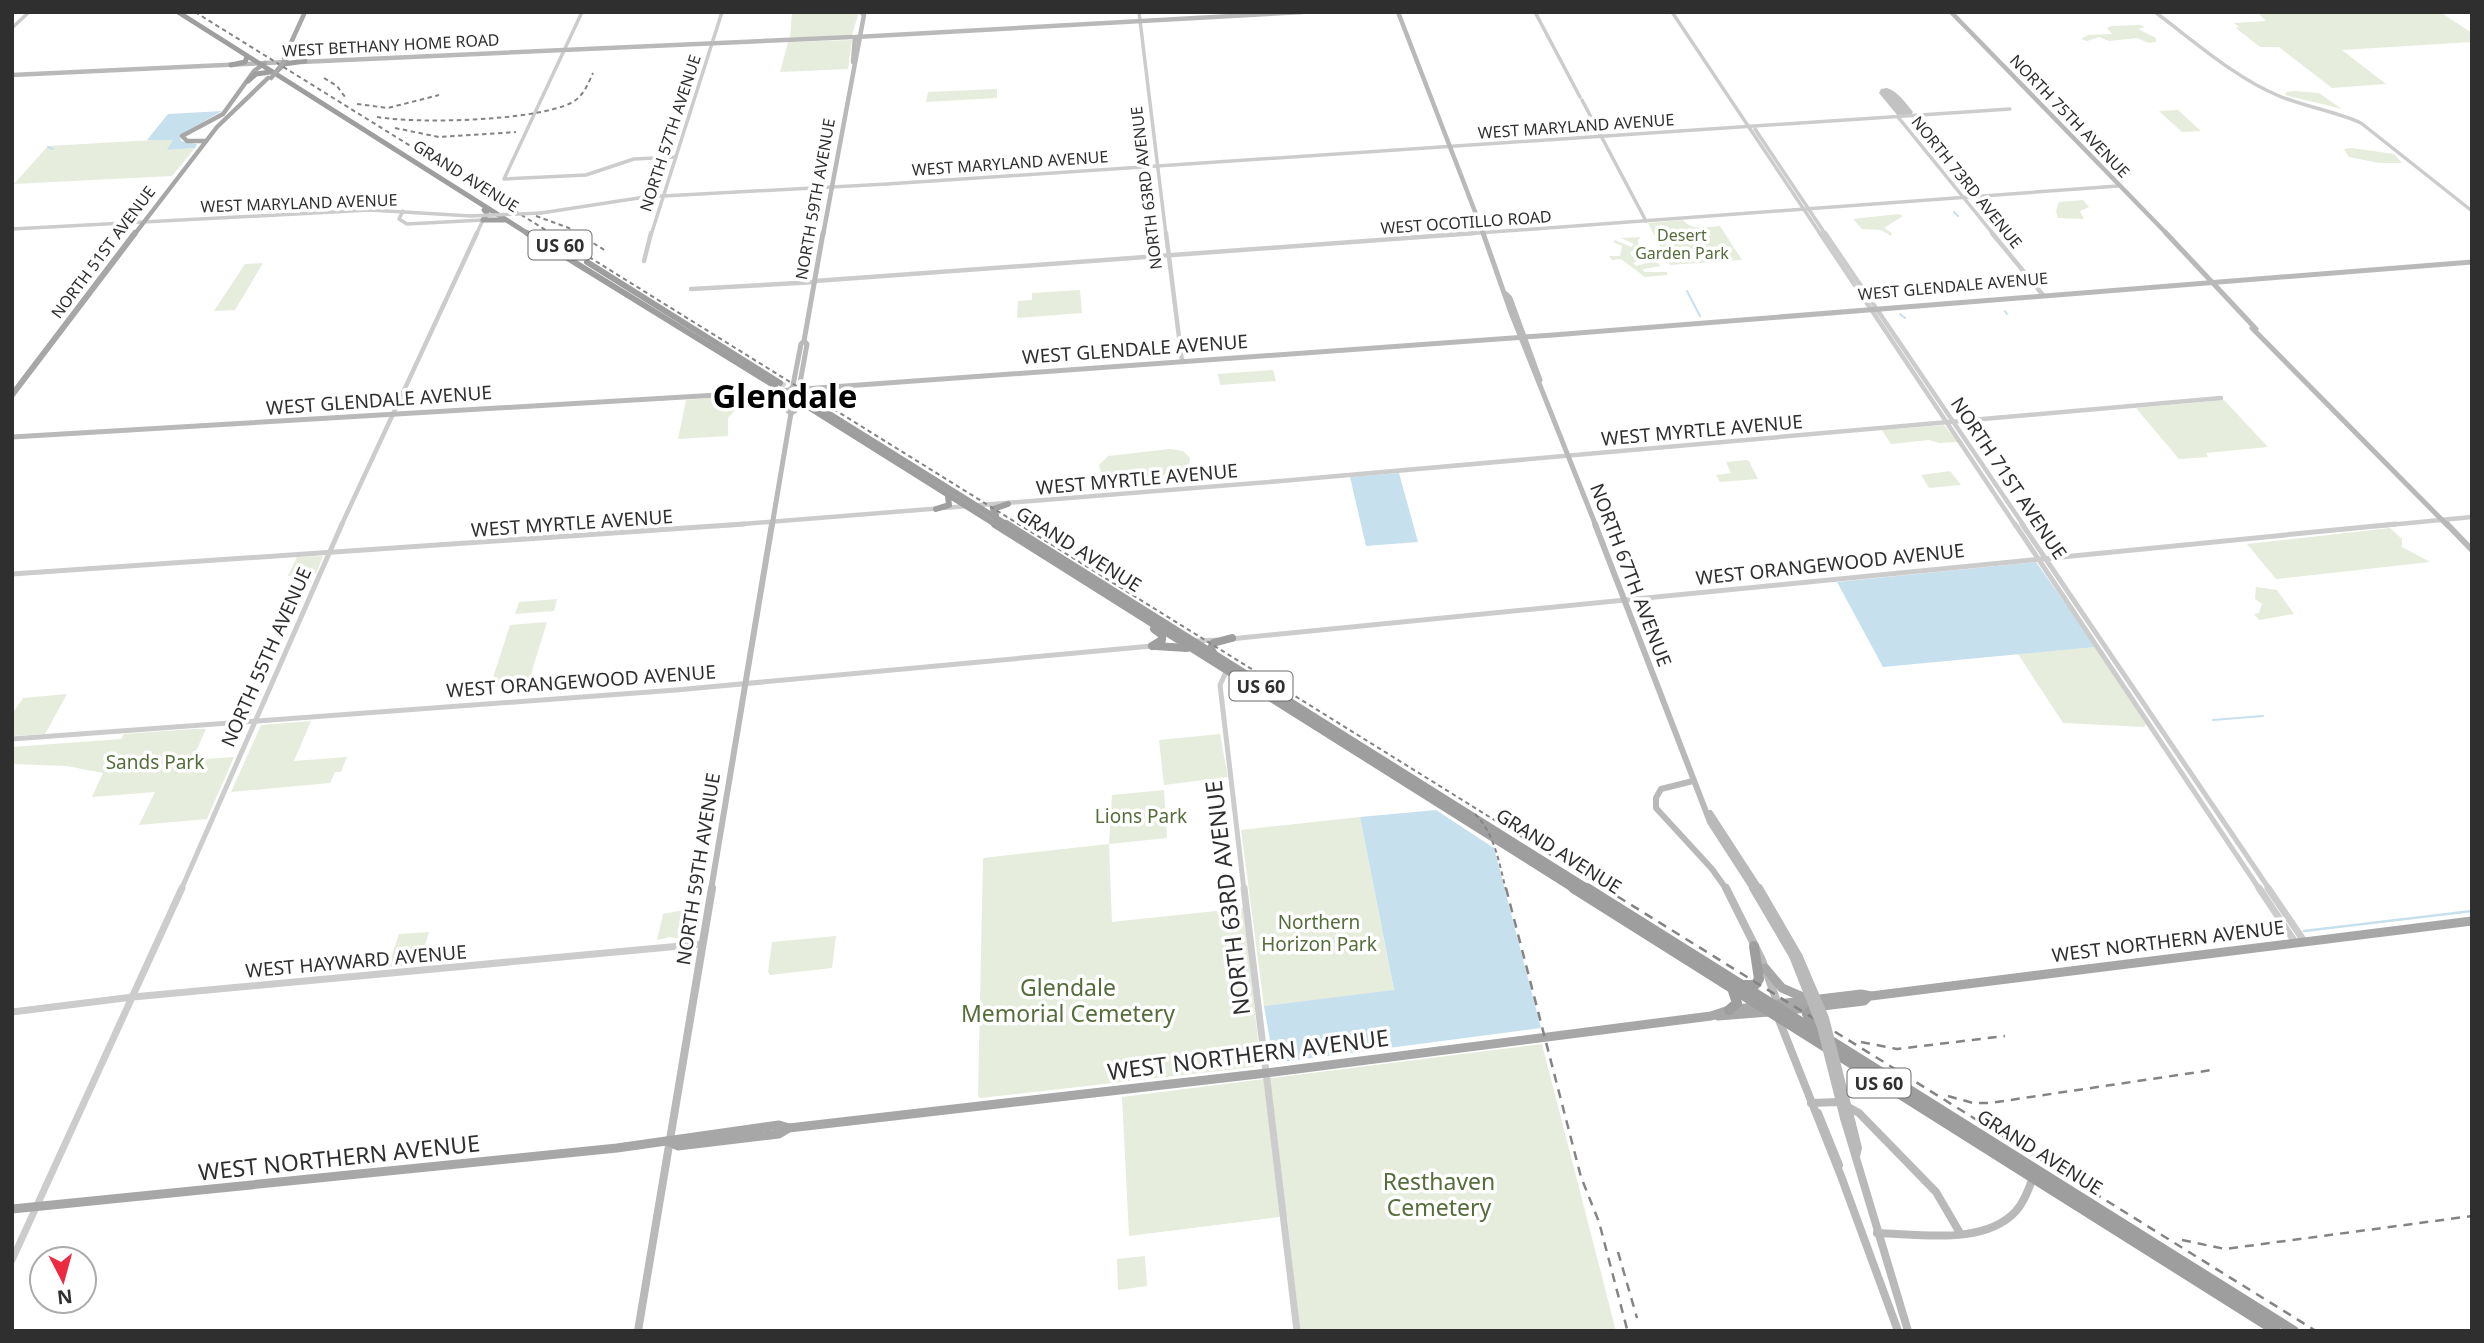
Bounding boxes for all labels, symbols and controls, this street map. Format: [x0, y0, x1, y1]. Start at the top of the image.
street label: WEST BETHANY HOME ROAD [282, 28, 500, 62]
street label: NORTH 75TH AVENUE [2005, 50, 2135, 182]
street label: NORTH 57TH AVENUE [634, 52, 706, 214]
street label: NORTH 63RD AVENUE [1125, 105, 1167, 271]
street label: WEST MARYLAND AVENUE [1477, 108, 1675, 144]
street label: NORTH 73RD AVENUE [1907, 111, 2027, 253]
street label: NORTH 59TH AVENUE [790, 117, 840, 281]
street label: GRAND AVENUE [409, 135, 523, 217]
street label: WEST MARYLAND AVENUE [911, 145, 1109, 181]
street label: NORTH 51ST AVENUE [46, 181, 160, 323]
street label: WEST MARYLAND AVENUE [200, 189, 398, 217]
street label: WEST OCOTILLO ROAD [1380, 205, 1552, 239]
park label: Desert Garden Park [1635, 224, 1729, 264]
road number: US 60 [528, 230, 592, 260]
street label: WEST GLENDALE AVENUE [1857, 267, 2049, 305]
street label: WEST GLENDALE AVENUE [1021, 328, 1249, 370]
district label: Glendale [712, 373, 858, 418]
street label: WEST GLENDALE AVENUE [265, 379, 493, 421]
street label: NORTH 71ST AVENUE [1945, 392, 2073, 564]
street label: WEST MYRTLE AVENUE [1600, 408, 1804, 452]
street label: WEST MYRTLE AVENUE [1035, 457, 1239, 501]
street label: NORTH 67TH AVENUE [1584, 480, 1678, 670]
street label: GRAND AVENUE [1011, 500, 1147, 598]
street label: WEST MYRTLE AVENUE [470, 503, 674, 543]
street label: WEST ORANGEWOOD AVENUE [1694, 537, 1966, 591]
street label: NORTH 55TH AVENUE [215, 563, 317, 751]
street label: WEST ORANGEWOOD AVENUE [445, 659, 717, 703]
road number: US 60 [1230, 672, 1292, 700]
park label: Sands Park [106, 749, 204, 775]
street label: NORTH 59TH AVENUE [670, 771, 726, 967]
street label: NORTH 63RD AVENUE [1197, 779, 1257, 1017]
street label: GRAND AVENUE [1491, 802, 1627, 900]
park label: Lions Park [1095, 803, 1187, 829]
park label: Northern Horizon Park [1261, 909, 1377, 957]
street label: WEST NORTHERN AVENUE [2050, 914, 2286, 968]
street label: WEST HAYWARD AVENUE [244, 938, 468, 984]
park label: Glendale Memorial Cemetery [961, 971, 1175, 1029]
street label: WEST NORTHERN AVENUE [1106, 1021, 1390, 1087]
road number: US 60 [1848, 1068, 1910, 1098]
street label: GRAND AVENUE [1972, 1103, 2108, 1201]
street label: WEST NORTHERN AVENUE [197, 1126, 481, 1188]
park label: Resthaven Cemetery [1383, 1165, 1495, 1223]
north arrow [28, 1245, 98, 1315]
text: N [56, 1283, 74, 1311]

